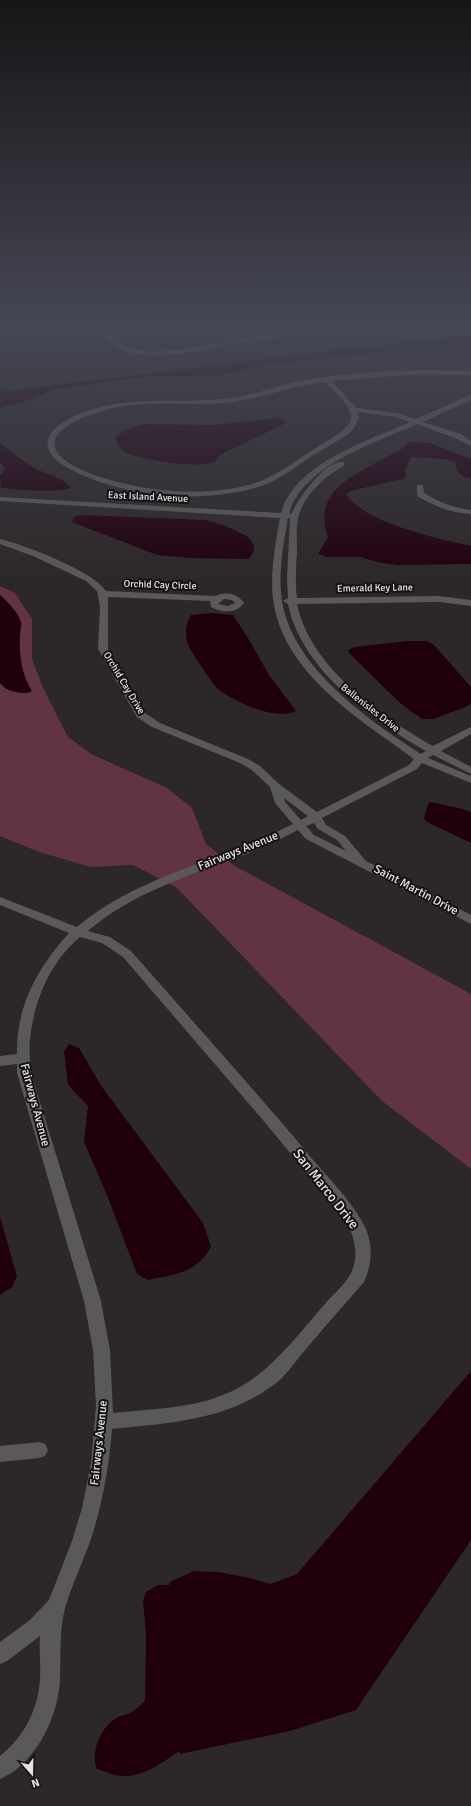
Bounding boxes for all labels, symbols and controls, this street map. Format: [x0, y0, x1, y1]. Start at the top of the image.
street label: East Island Avenue [108, 489, 188, 505]
street label: Orchid Cay Circle [123, 578, 197, 592]
street label: Emerald Key Lane [337, 581, 413, 595]
street label: Orchid Cay Drive [101, 650, 147, 716]
street label: Ballenisles Drive [338, 681, 402, 735]
street label: Fairways Avenue [196, 828, 280, 874]
street label: Saint Martin Drive [371, 861, 461, 919]
street label: Fairways Avenue [17, 1062, 53, 1148]
street label: San Marco Drive [289, 1146, 363, 1232]
street label: Fairways Avenue [87, 1400, 111, 1486]
north arrow [12, 1754, 52, 1794]
text: N [29, 1776, 41, 1790]

